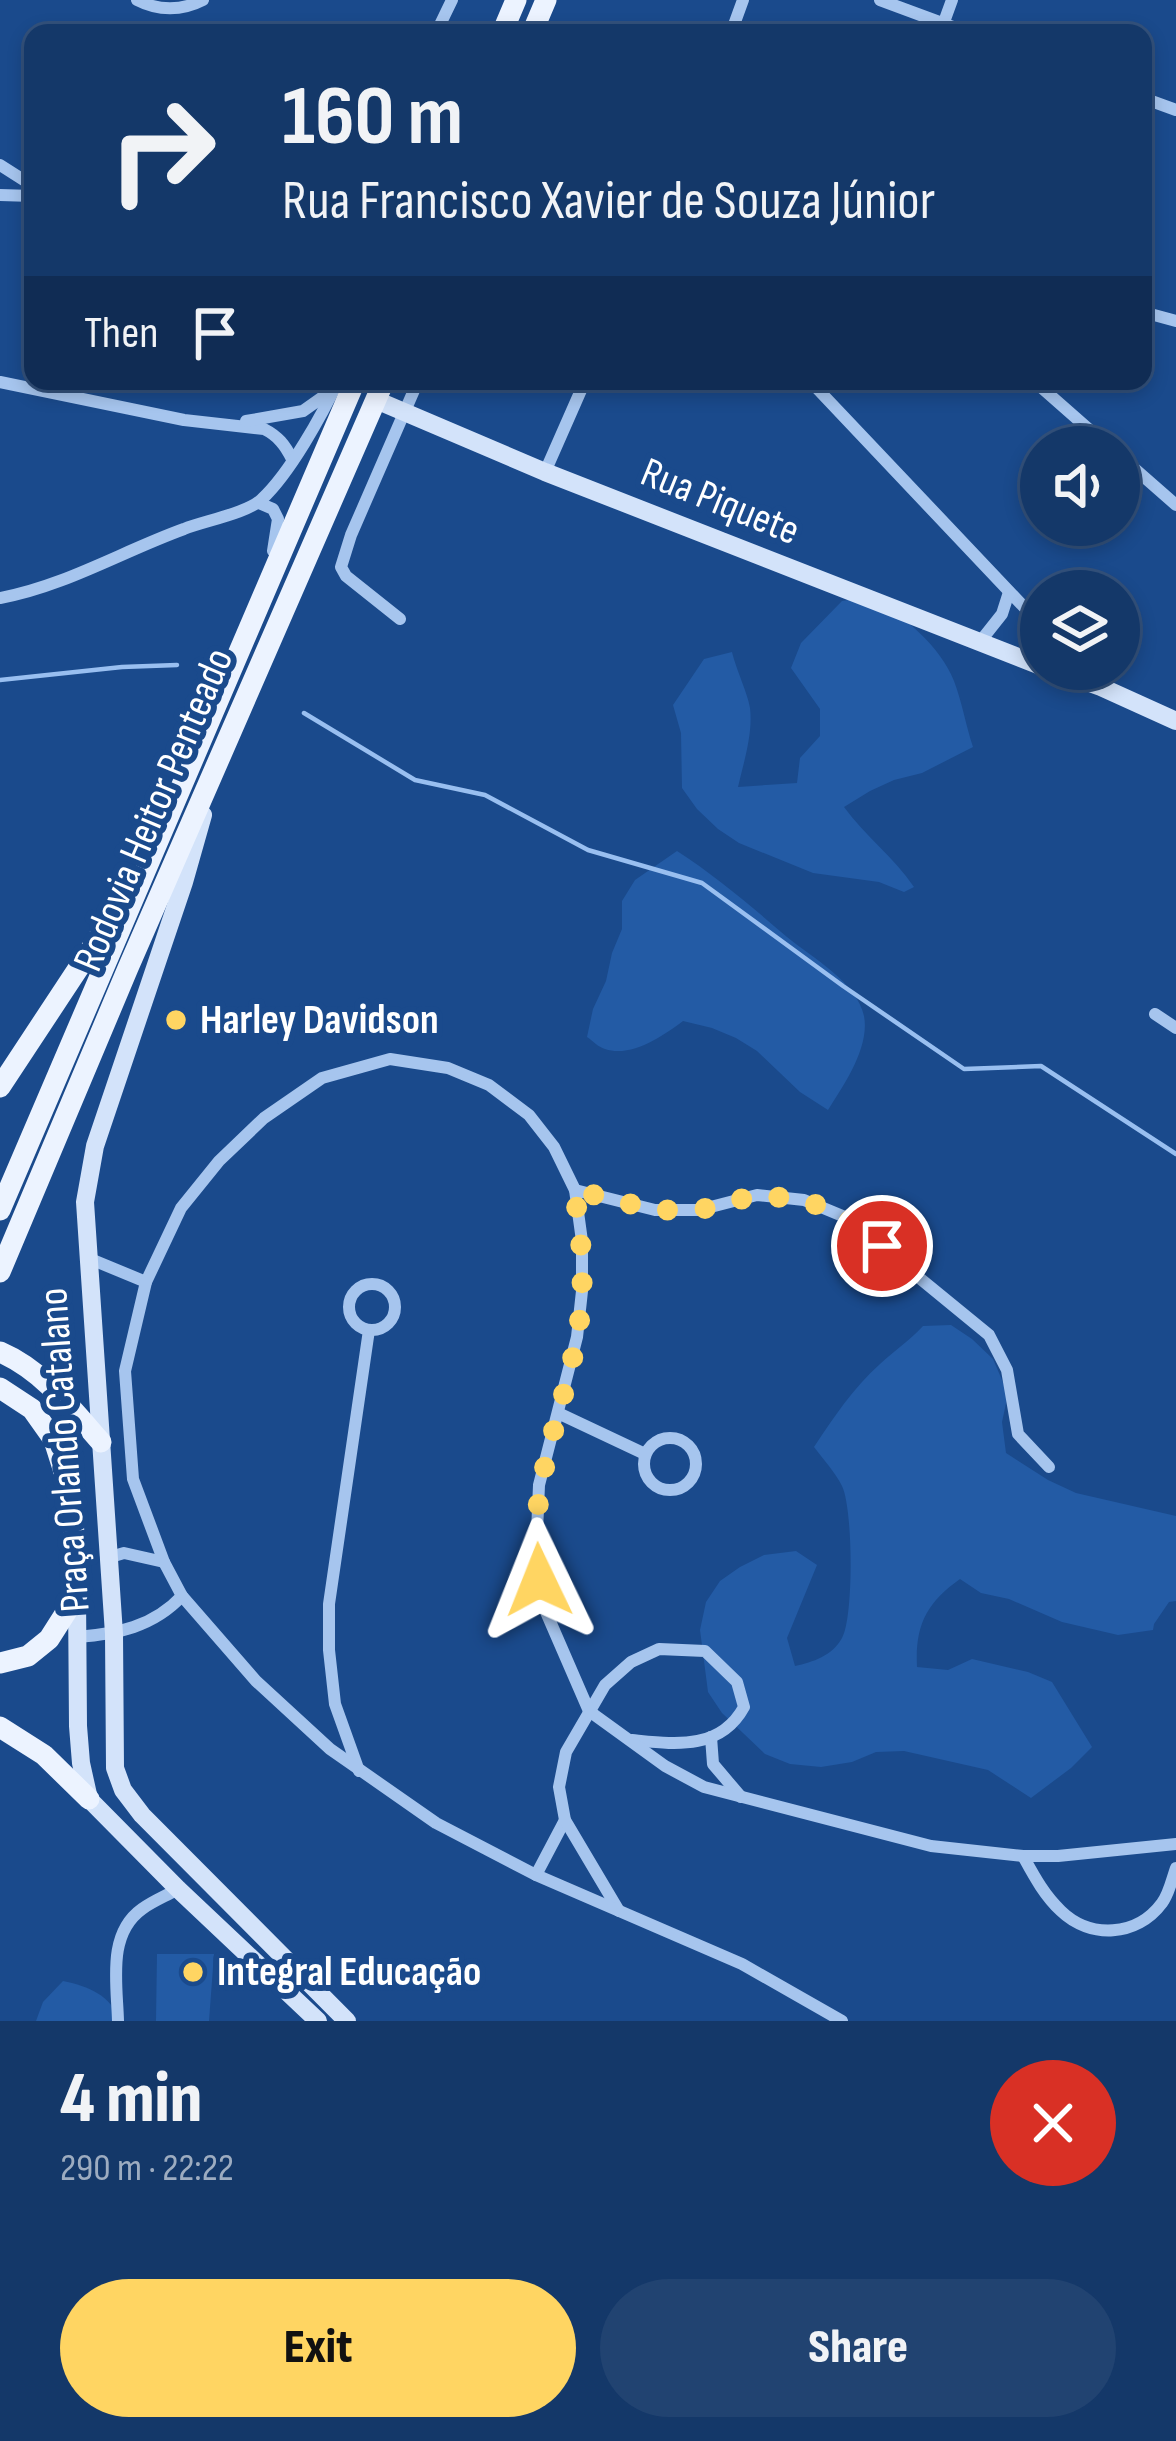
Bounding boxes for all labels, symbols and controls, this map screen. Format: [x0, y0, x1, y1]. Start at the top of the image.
text: 160 m [282, 67, 463, 168]
icon: right [84, 72, 240, 228]
text: Rua Francisco Xavier de Souza Júnior [282, 169, 935, 234]
icon: arrive [182, 300, 248, 366]
text: Then [84, 306, 158, 361]
map controls [1020, 426, 1140, 690]
button: sound [1020, 426, 1140, 546]
street label: Rua Piquete [633, 447, 807, 557]
button: layers [1020, 570, 1140, 690]
street label: Rodovia Heitor Penteado [63, 641, 245, 979]
place label: Harley Davidson [200, 995, 439, 1046]
marker: Harley Davidson [163, 1007, 189, 1033]
pin [831, 1195, 933, 1297]
icon: arrive [849, 1213, 915, 1279]
street label: Praça Orlando Catalano [28, 1286, 102, 1614]
position arrow [476, 1517, 602, 1643]
place label: Integral Educação [217, 1947, 481, 1998]
marker: Integral Educação [180, 1959, 206, 1985]
text: 4 min [60, 2056, 202, 2143]
button: close [990, 2060, 1116, 2186]
text: 290 m · 22:22 [60, 2145, 234, 2192]
button: Exit [60, 2279, 576, 2417]
button: Share [600, 2279, 1116, 2417]

